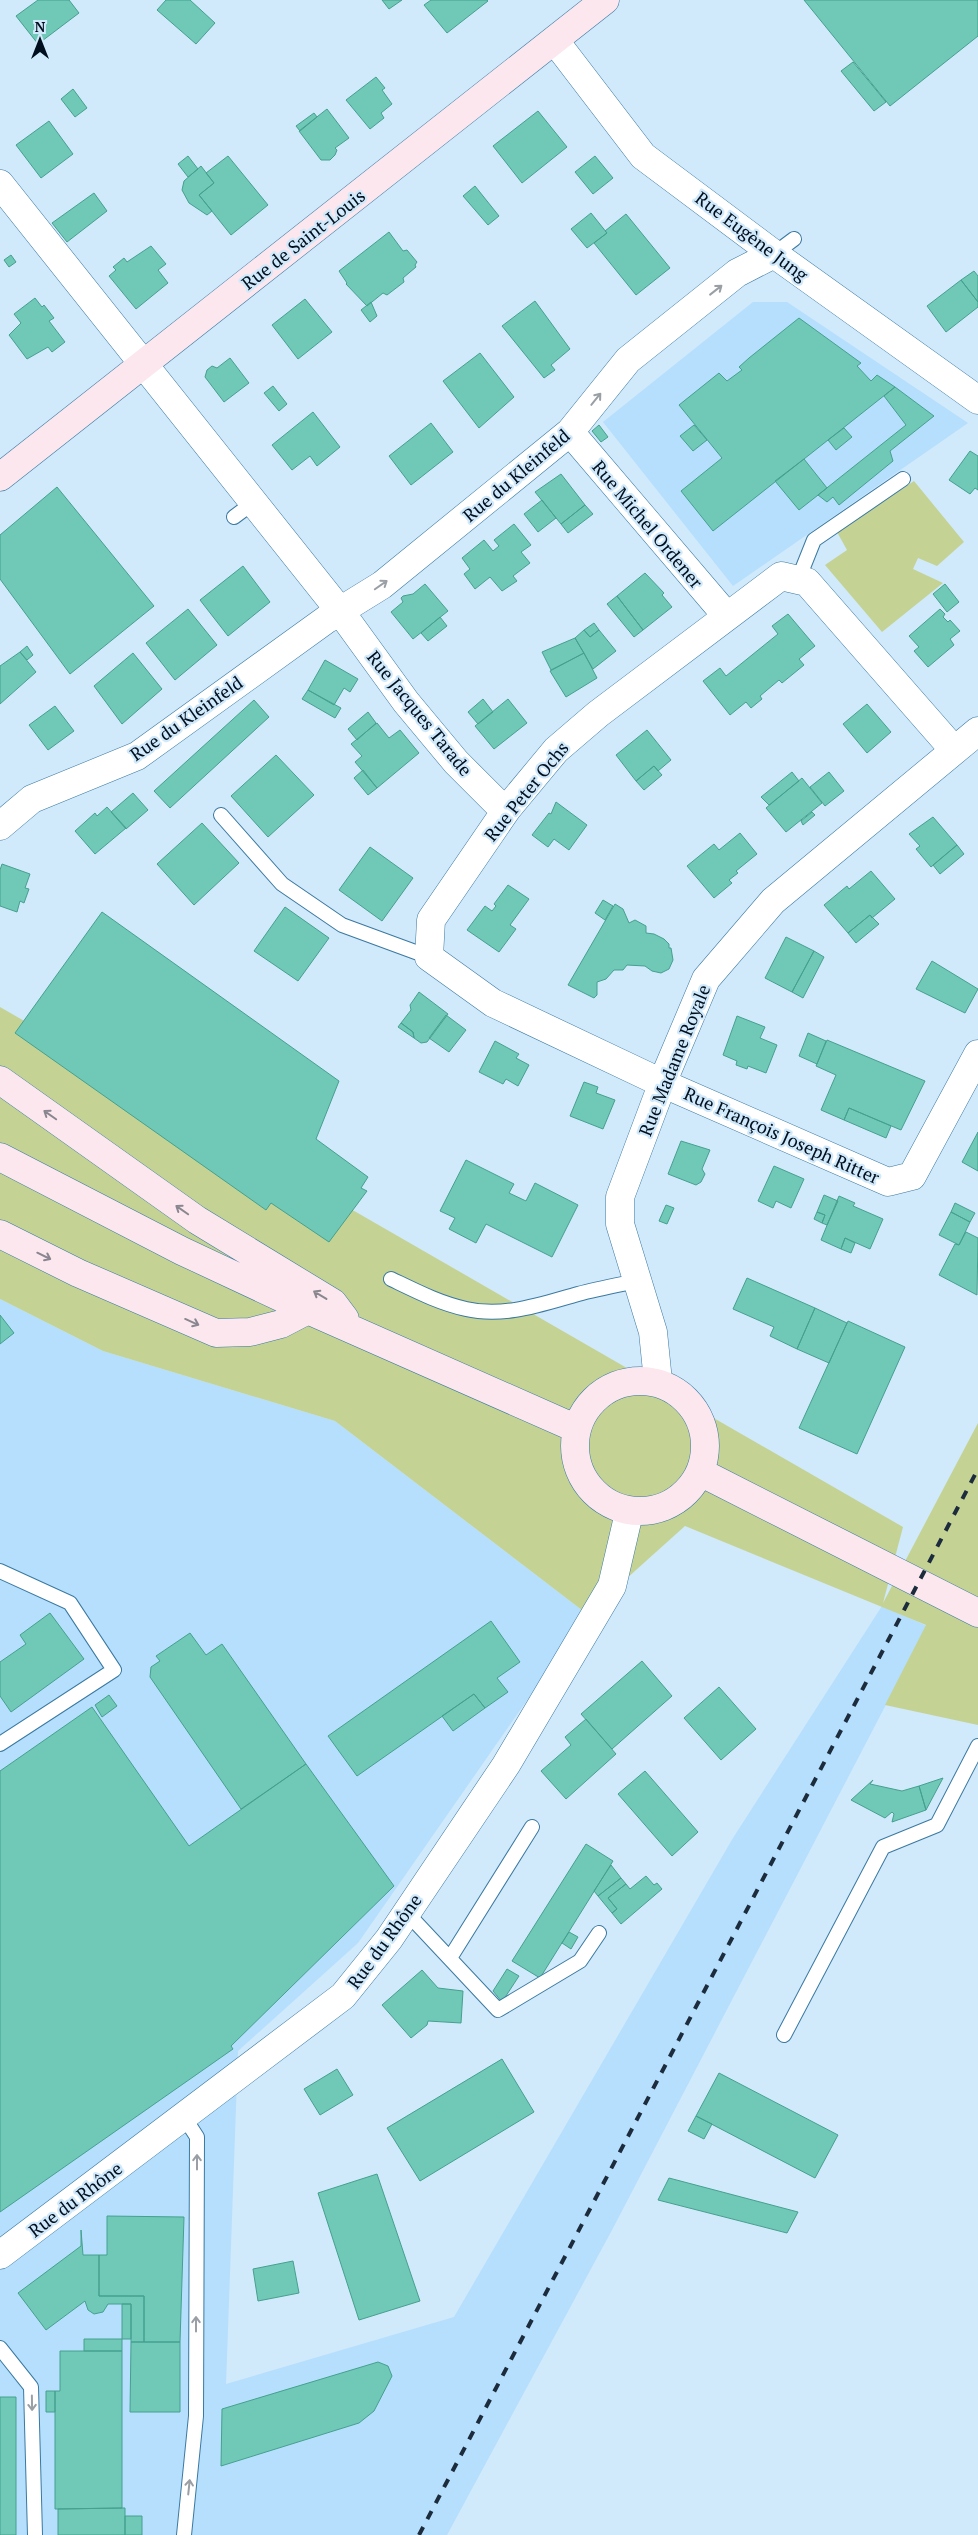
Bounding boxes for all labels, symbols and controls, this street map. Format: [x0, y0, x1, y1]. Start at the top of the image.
north arrow [15, 15, 65, 65]
text: N [35, 17, 46, 36]
street label: Rue de Saint-Louis [236, 183, 370, 295]
street label: Rue Eugène Jung [691, 186, 814, 287]
one-way arrow [709, 285, 722, 296]
one-way arrow [591, 393, 602, 406]
street label: Rue du Kleinfeld [458, 423, 574, 527]
street label: Rue Michel Ordener [587, 455, 709, 593]
one-way arrow [374, 580, 388, 590]
street label: Rue Jacques Tarade [362, 645, 478, 781]
street label: Rue du Kleinfeld [125, 670, 247, 766]
street label: Rue Peter Ochs [478, 736, 574, 846]
street label: Rue Madame Royale [633, 981, 715, 1139]
street label: Rue François Joseph Ritter [680, 1081, 884, 1189]
one-way arrow [44, 1110, 57, 1121]
one-way arrow [175, 1205, 189, 1215]
one-way arrow [36, 1252, 51, 1261]
one-way arrow [314, 1290, 328, 1300]
one-way arrow [184, 1318, 199, 1328]
street label: Rue du Rhône [341, 1889, 427, 1993]
one-way arrow [192, 2154, 202, 2170]
street label: Rue du Rhône [23, 2156, 127, 2242]
one-way arrow [191, 2317, 201, 2333]
one-way arrow [27, 2394, 37, 2411]
one-way arrow [184, 2479, 194, 2495]

